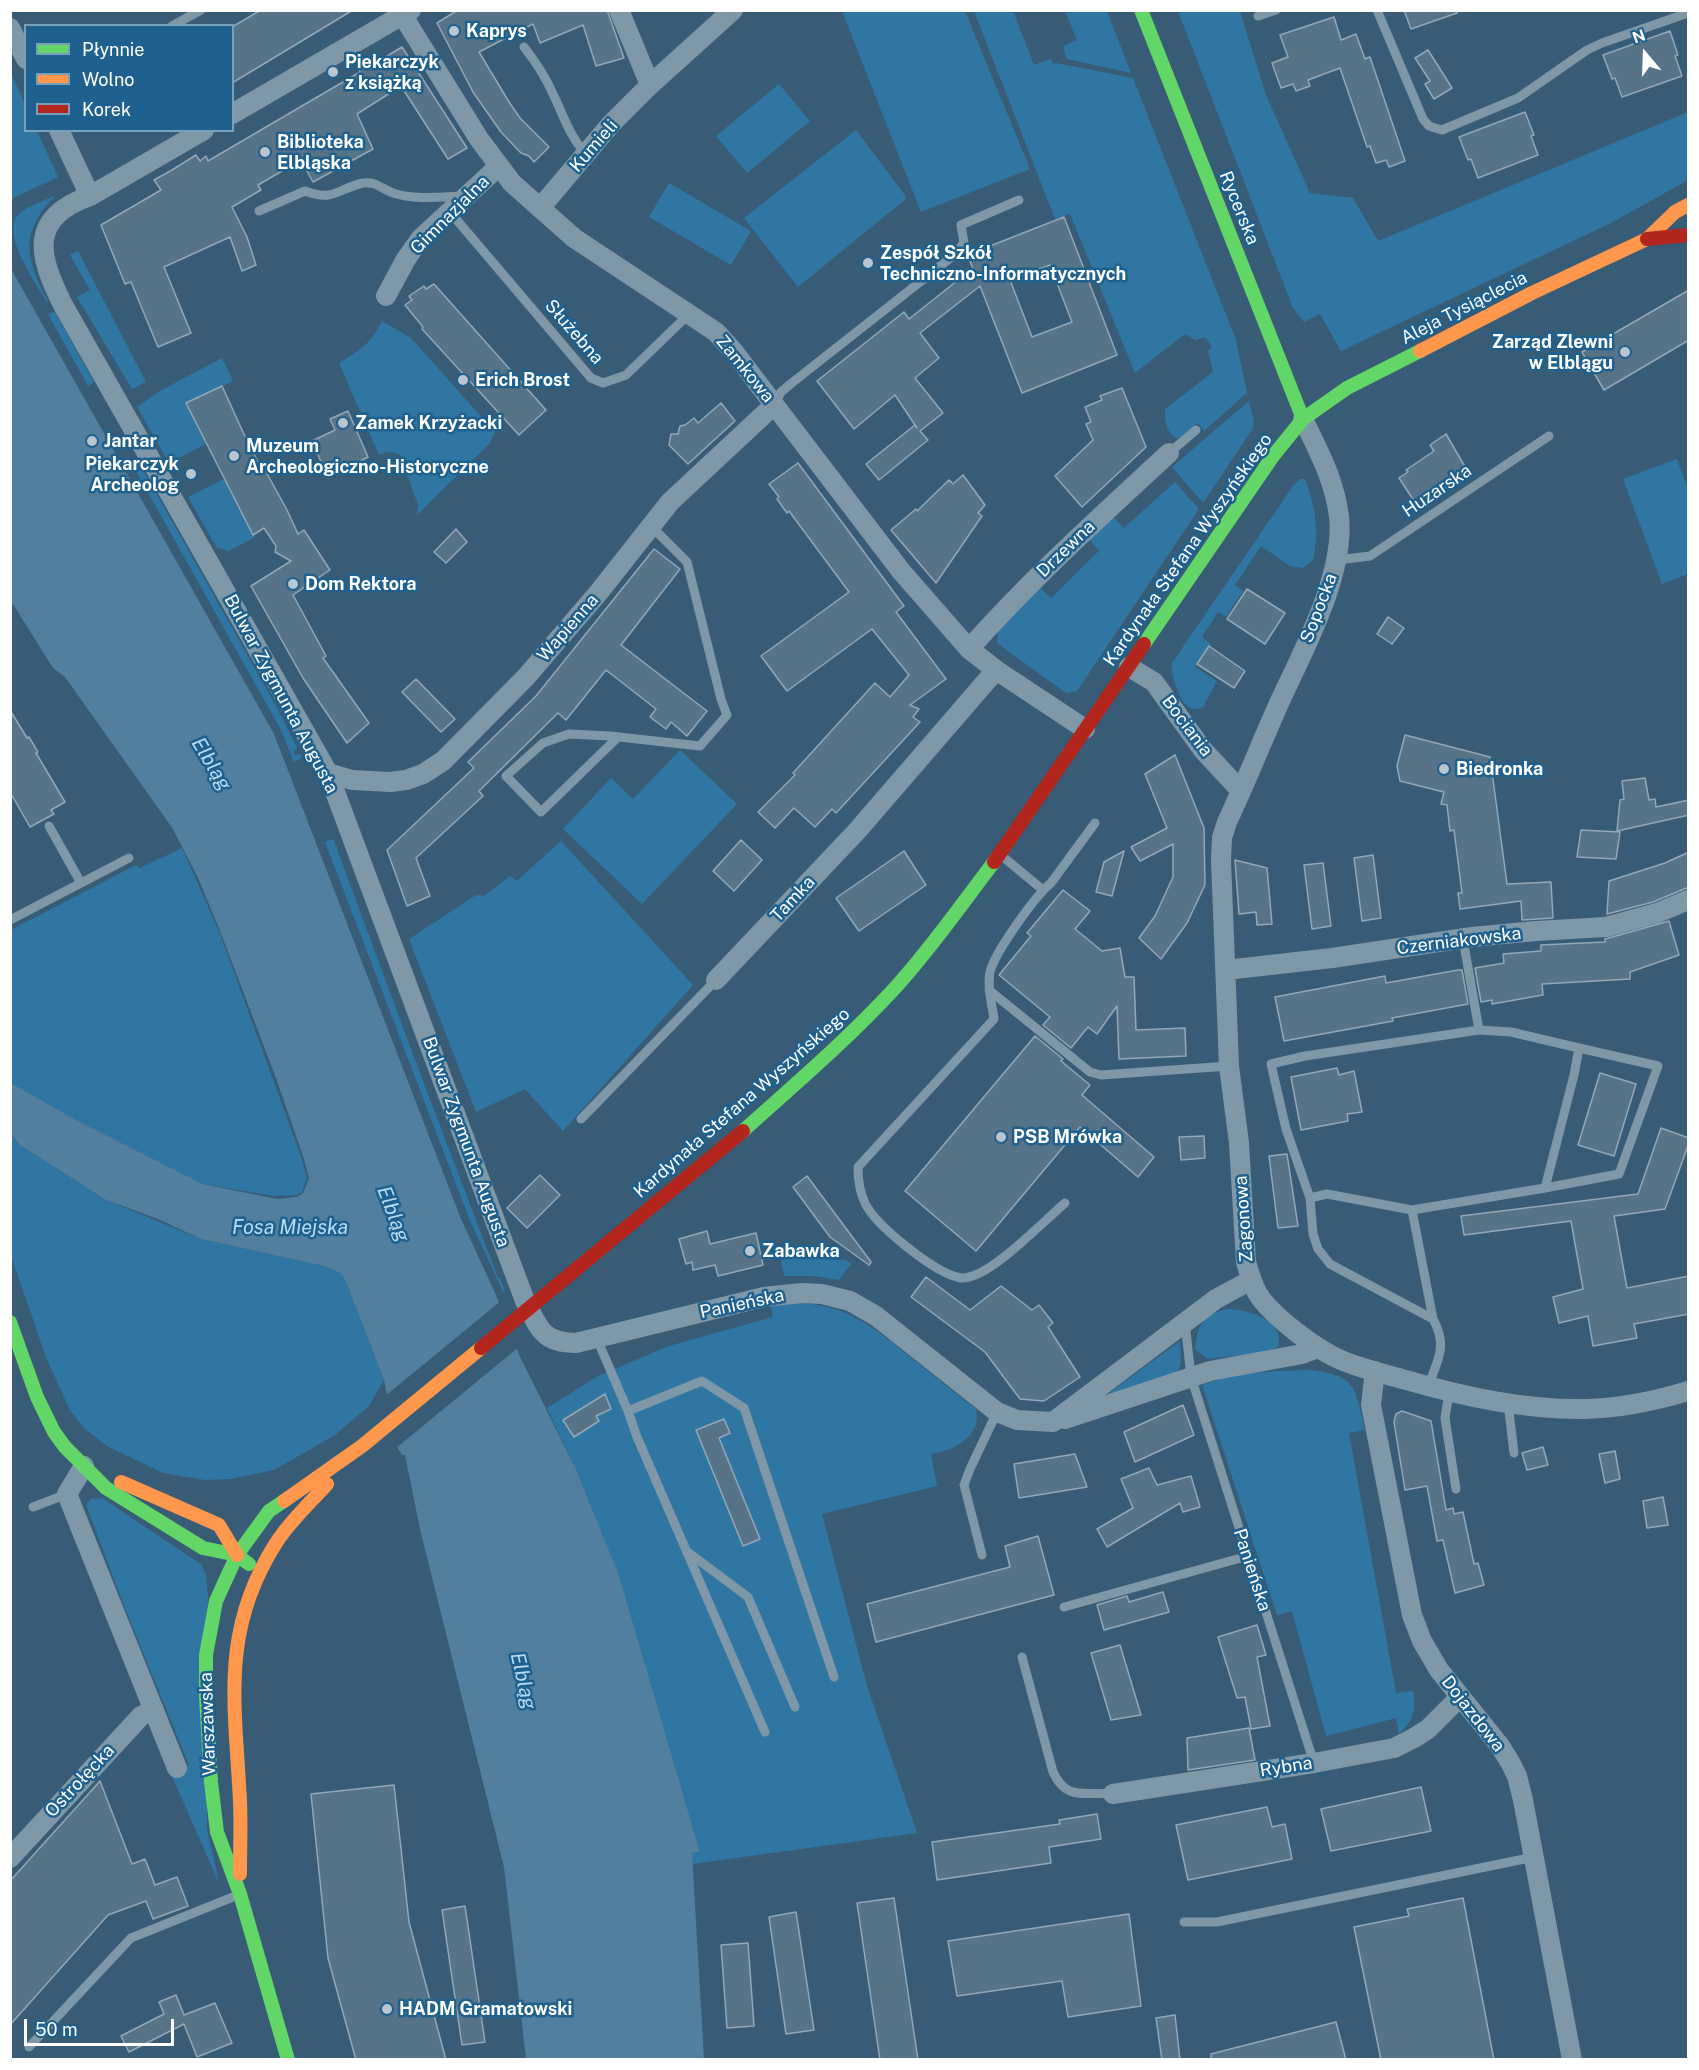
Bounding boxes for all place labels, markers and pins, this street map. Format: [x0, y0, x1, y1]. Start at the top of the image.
place label: Kaprys [466, 20, 527, 42]
marker: Kaprys [447, 24, 461, 38]
place label: Piekarczyk z książką [345, 51, 439, 94]
marker: Piekarczyk z książką [326, 65, 340, 79]
place label: Biblioteka Elbląska [277, 131, 364, 174]
marker: Biblioteka Elbląska [258, 145, 272, 159]
place label: Zespół Szkół Techniczno-Informatycznych [880, 242, 1126, 284]
marker: Zespół Szkół Techniczno-Informatycznych [861, 256, 875, 270]
place label: Zarząd Zlewni w Elblągu [1492, 331, 1613, 374]
marker: Zarząd Zlewni w Elblągu [1618, 345, 1632, 359]
place label: Erich Brost [475, 369, 570, 391]
marker: Erich Brost [456, 373, 470, 387]
place label: Zamek Krzyżacki [355, 412, 502, 434]
marker: Zamek Krzyżacki [336, 416, 350, 430]
place label: Jantar [104, 430, 157, 452]
marker: Jantar [85, 434, 99, 448]
place label: Muzeum Archeologiczno-Historyczne [246, 435, 489, 478]
marker: Muzeum Archeologiczno-Historyczne [227, 449, 241, 463]
place label: Piekarczyk Archeolog [85, 453, 179, 496]
marker: Piekarczyk Archeolog [184, 467, 198, 481]
place label: Dom Rektora [305, 573, 416, 595]
marker: Dom Rektora [286, 577, 300, 591]
place label: Biedronka [1456, 758, 1543, 780]
marker: Biedronka [1437, 762, 1451, 776]
place label: PSB Mrówka [1013, 1126, 1122, 1148]
marker: PSB Mrówka [994, 1130, 1008, 1144]
place label: Zabawka [762, 1240, 840, 1262]
marker: Zabawka [743, 1244, 757, 1258]
place label: HADM Gramatowski [399, 1998, 572, 2020]
marker: HADM Gramatowski [380, 2002, 394, 2016]

